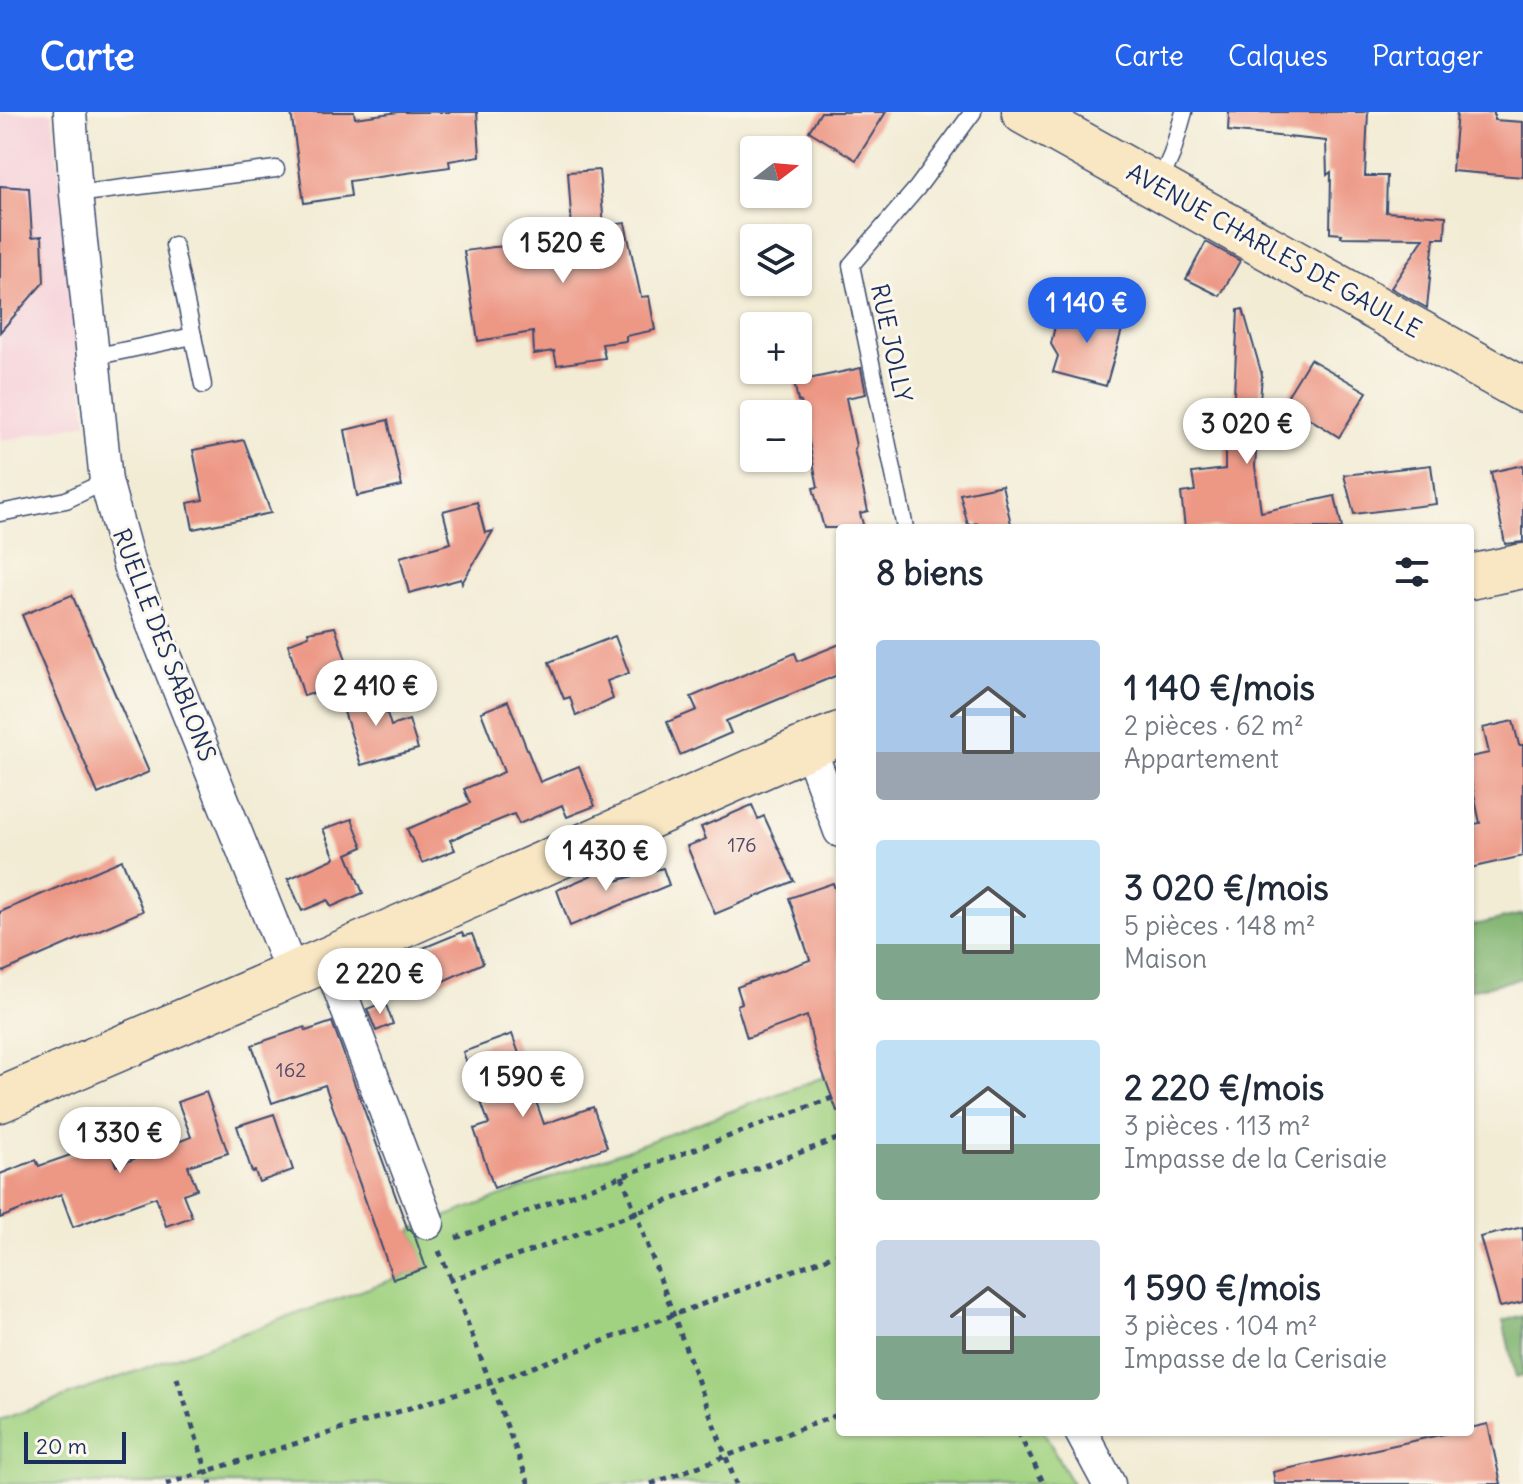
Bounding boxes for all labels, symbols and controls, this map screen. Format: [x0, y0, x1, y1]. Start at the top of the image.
text: Carte [40, 33, 135, 80]
text: Carte [1114, 38, 1184, 74]
text: Calques [1228, 38, 1328, 74]
text: Partager [1372, 38, 1483, 74]
north arrow [740, 136, 812, 208]
map controls [740, 136, 812, 472]
street label: AVENUE CHARLES DE GAULLE [1122, 156, 1427, 344]
pin: 1 520 € [489, 217, 637, 285]
button: layers [740, 224, 812, 296]
text: 1 520 € [520, 226, 606, 259]
pin: 1 140 € [1013, 277, 1161, 345]
street label: RUE JOLLY [865, 281, 919, 405]
text: 1 140 € [1046, 286, 1128, 319]
button: + [740, 312, 812, 384]
pin: 3 020 € [1173, 398, 1321, 466]
button: − [740, 400, 812, 472]
text: 3 020 € [1201, 407, 1293, 440]
street label: RUELLE DES SABLONS [107, 524, 223, 765]
icon: filters [1390, 550, 1434, 594]
text: 8 biens [876, 551, 984, 594]
pin: 2 410 € [302, 660, 450, 728]
text: 1 140 €/mois [1124, 666, 1315, 709]
text: 2 410 € [333, 669, 419, 702]
icon: home [940, 672, 1036, 768]
text: 2 pièces · 62 m² [1124, 709, 1304, 742]
text: Appartement [1124, 742, 1279, 775]
pin: 1 430 € [532, 825, 680, 893]
house number: 176 [727, 832, 757, 857]
text: 1 430 € [563, 834, 649, 867]
text: 3 020 €/mois [1124, 866, 1329, 909]
icon: home [940, 872, 1036, 968]
text: 5 pièces · 148 m² [1124, 909, 1316, 942]
text: Maison [1124, 942, 1207, 975]
pin: 2 220 € [306, 948, 454, 1016]
text: 2 220 € [336, 957, 424, 990]
pin: 1 590 € [449, 1051, 597, 1119]
house number: 162 [276, 1057, 306, 1082]
text: 1 590 € [480, 1060, 566, 1093]
text: 2 220 €/mois [1124, 1066, 1324, 1109]
icon: home [940, 1072, 1036, 1168]
pin: 1 330 € [46, 1107, 194, 1175]
text: 3 pièces · 113 m² [1124, 1109, 1311, 1142]
text: 1 330 € [77, 1116, 163, 1149]
text: Impasse de la Cerisaie [1124, 1142, 1387, 1175]
text: 1 590 €/mois [1124, 1266, 1321, 1309]
icon: home [940, 1272, 1036, 1368]
text: 3 pièces · 104 m² [1124, 1309, 1318, 1342]
text: Impasse de la Cerisaie [1124, 1342, 1387, 1375]
scale bar [24, 1428, 126, 1464]
text: 20 m [36, 1432, 87, 1460]

